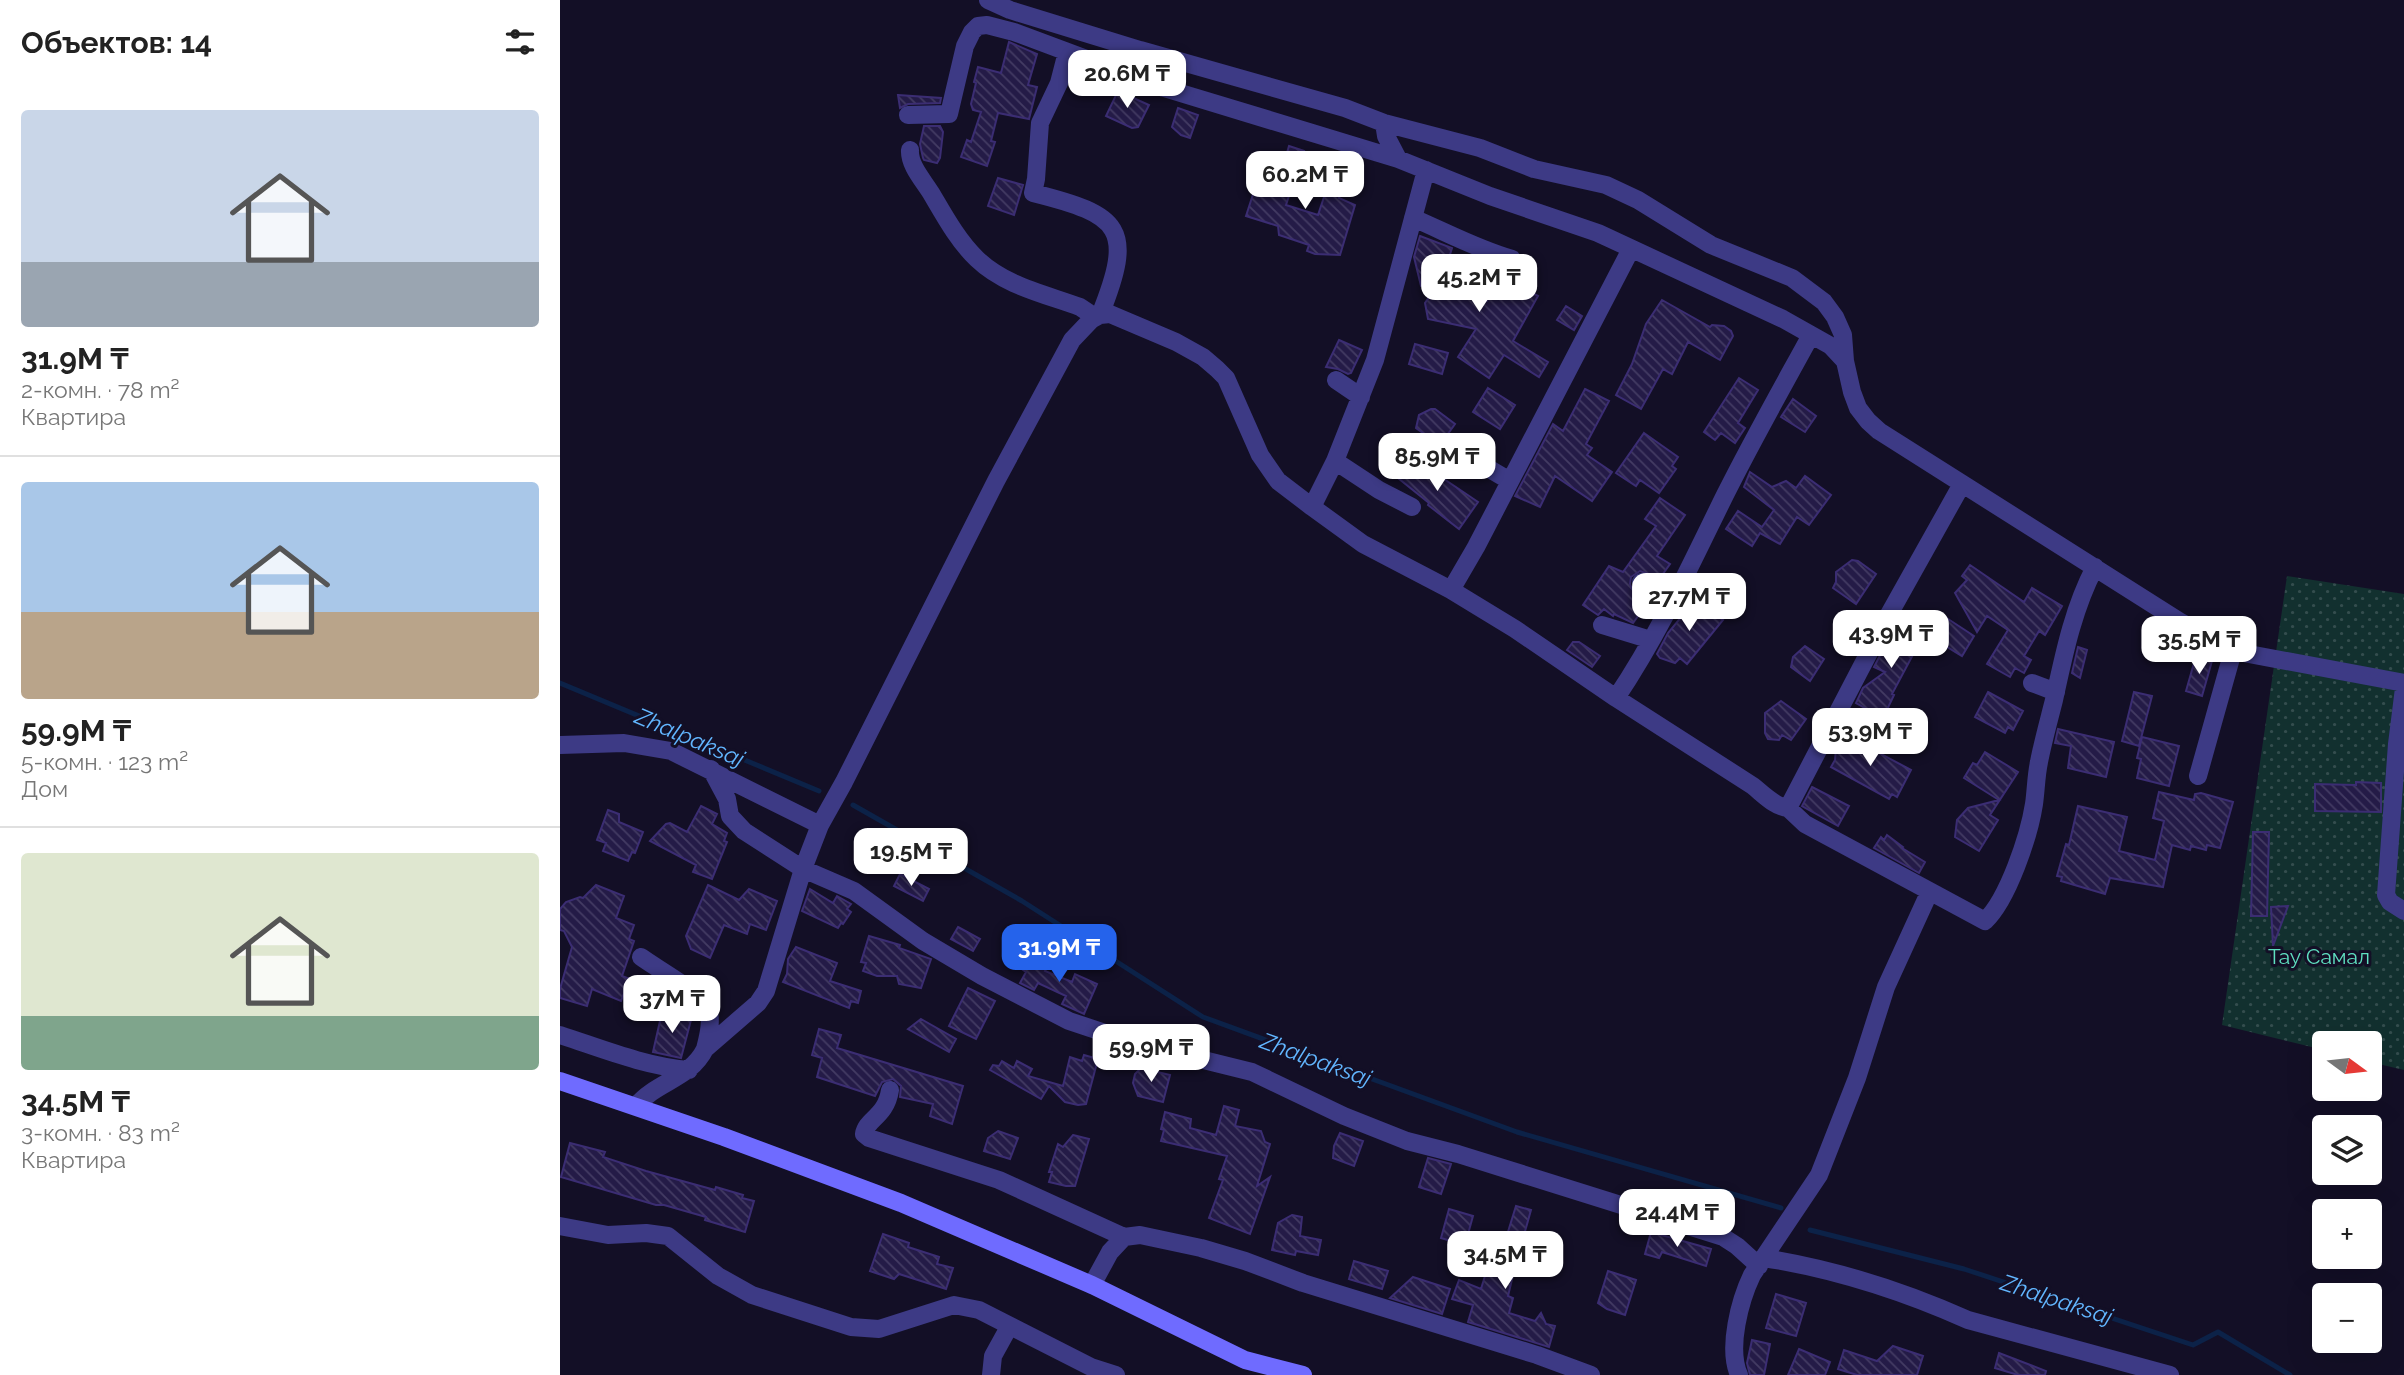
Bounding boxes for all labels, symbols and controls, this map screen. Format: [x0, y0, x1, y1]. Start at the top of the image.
icon: filters [501, 23, 539, 61]
text: Объектов: 14 [21, 25, 212, 60]
pin: 20.6M ₸ [1062, 50, 1192, 110]
text: 20.6M ₸ [1084, 59, 1170, 86]
pin: 60.2M ₸ [1240, 152, 1370, 211]
icon: home [217, 155, 343, 281]
text: 60.2M ₸ [1262, 160, 1348, 187]
pin: 45.2M ₸ [1414, 254, 1544, 314]
text: 45.2M ₸ [1437, 263, 1521, 290]
text: 31.9M ₸ [21, 341, 129, 376]
text: 2-комн. · 78 m² [21, 376, 180, 403]
text: Квартира [21, 403, 126, 430]
pin: 85.9M ₸ [1372, 434, 1502, 493]
text: 85.9M ₸ [1394, 442, 1480, 469]
icon: home [217, 527, 343, 653]
pin: 27.7M ₸ [1624, 574, 1754, 633]
text: 27.7M ₸ [1648, 582, 1730, 609]
pin: 43.9M ₸ [1826, 610, 1956, 670]
pin: 35.5M ₸ [2134, 616, 2264, 676]
text: 43.9M ₸ [1849, 619, 1933, 646]
text: 35.5M ₸ [2157, 625, 2241, 652]
water label: Zhalpaksaj [631, 702, 749, 772]
pin: 53.9M ₸ [1805, 708, 1935, 768]
text: 59.9M ₸ [21, 713, 131, 748]
text: 53.9M ₸ [1828, 717, 1912, 744]
text: 5-комн. · 123 m² [21, 748, 188, 775]
text: Дом [21, 775, 68, 802]
pin: 19.5M ₸ [846, 828, 976, 888]
text: 19.5M ₸ [870, 837, 952, 864]
icon: home [217, 898, 343, 1024]
pin: 31.9M ₸ [994, 925, 1124, 984]
text: 31.9M ₸ [1018, 933, 1100, 960]
park label: Тау Самал [2268, 944, 2370, 969]
pin: 37M ₸ [623, 976, 721, 1035]
text: 37M ₸ [639, 984, 705, 1011]
pin: 59.9M ₸ [1086, 1024, 1216, 1084]
water label: Zhalpaksaj [1256, 1026, 1376, 1092]
north arrow [2312, 1031, 2382, 1101]
map controls [2312, 1031, 2382, 1353]
text: 59.9M ₸ [1109, 1033, 1193, 1060]
text: 34.5M ₸ [21, 1084, 130, 1119]
button: layers [2312, 1115, 2382, 1185]
text: 3-комн. · 83 m² [21, 1119, 180, 1146]
text: Квартира [21, 1146, 126, 1173]
pin: 24.4M ₸ [1612, 1190, 1742, 1249]
text: 24.4M ₸ [1635, 1198, 1719, 1225]
button: + [2312, 1199, 2382, 1269]
pin: 34.5M ₸ [1440, 1232, 1570, 1291]
text: 34.5M ₸ [1463, 1240, 1547, 1267]
water label: Zhalpaksaj [1997, 1268, 2117, 1330]
button: − [2312, 1283, 2382, 1353]

